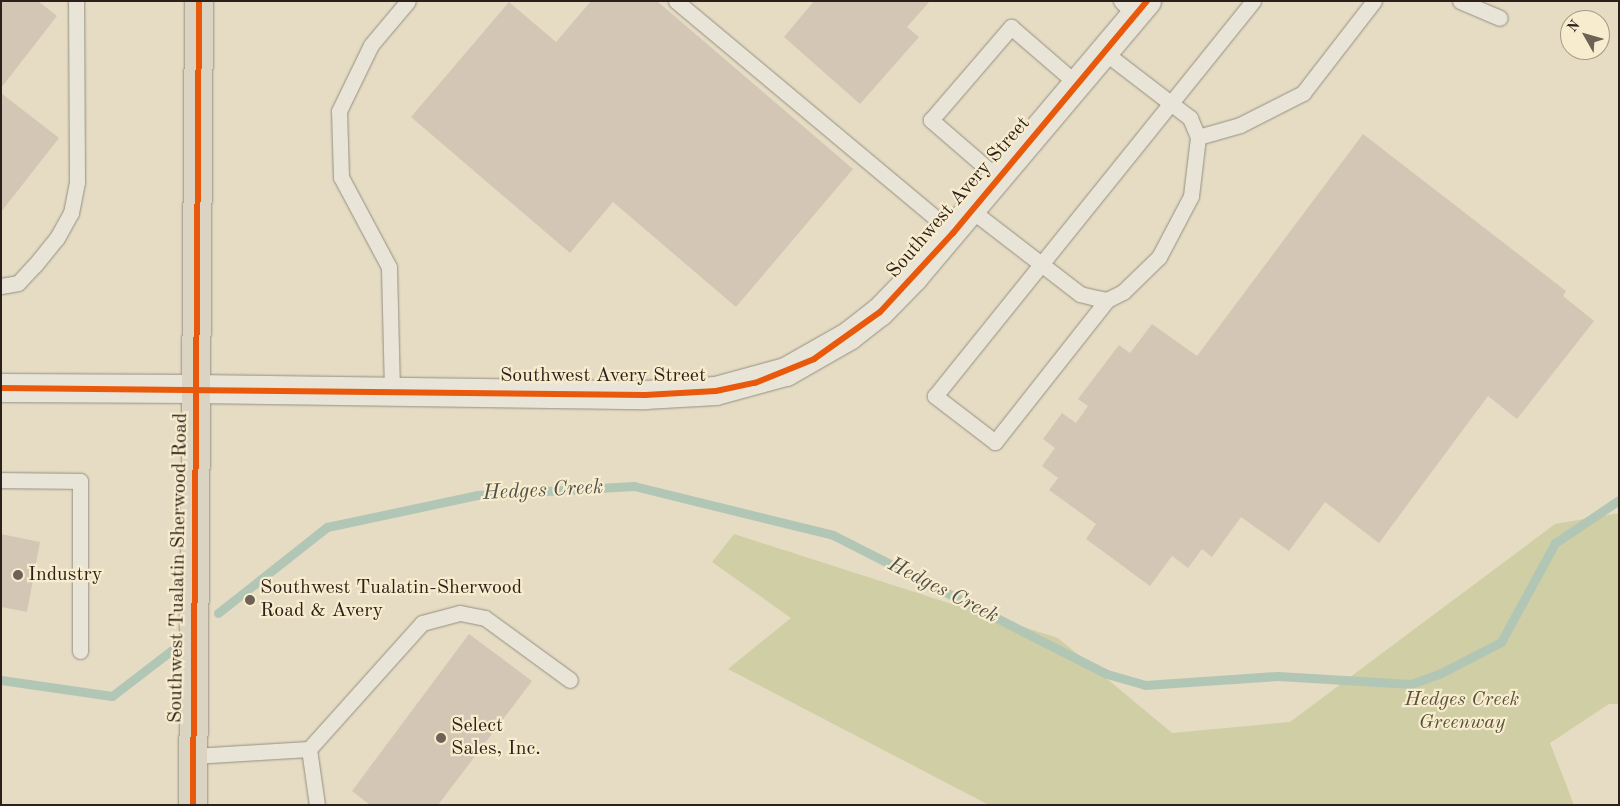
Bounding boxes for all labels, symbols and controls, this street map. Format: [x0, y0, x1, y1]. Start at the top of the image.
north arrow [1560, 10, 1610, 60]
text: N [1565, 18, 1583, 35]
street label: Southwest Avery Street [882, 112, 1036, 284]
street label: Southwest Avery Street [500, 364, 706, 388]
street label: Southwest Tualatin Sherwood Road [164, 413, 194, 723]
water label: Hedges Creek [482, 475, 604, 507]
water label: Hedges Creek [884, 552, 1002, 630]
place label: Industry [28, 563, 102, 587]
marker: Industry [12, 569, 24, 581]
place label: Southwest Tualatin-Sherwood Road & Avery [260, 576, 522, 623]
marker: Southwest Tualatin-Sherwood Road & Avery [244, 594, 256, 606]
park label: Hedges Creek Greenway [1405, 688, 1519, 735]
place label: Select Sales, Inc. [451, 714, 541, 761]
marker: Select Sales, Inc. [435, 732, 447, 744]

